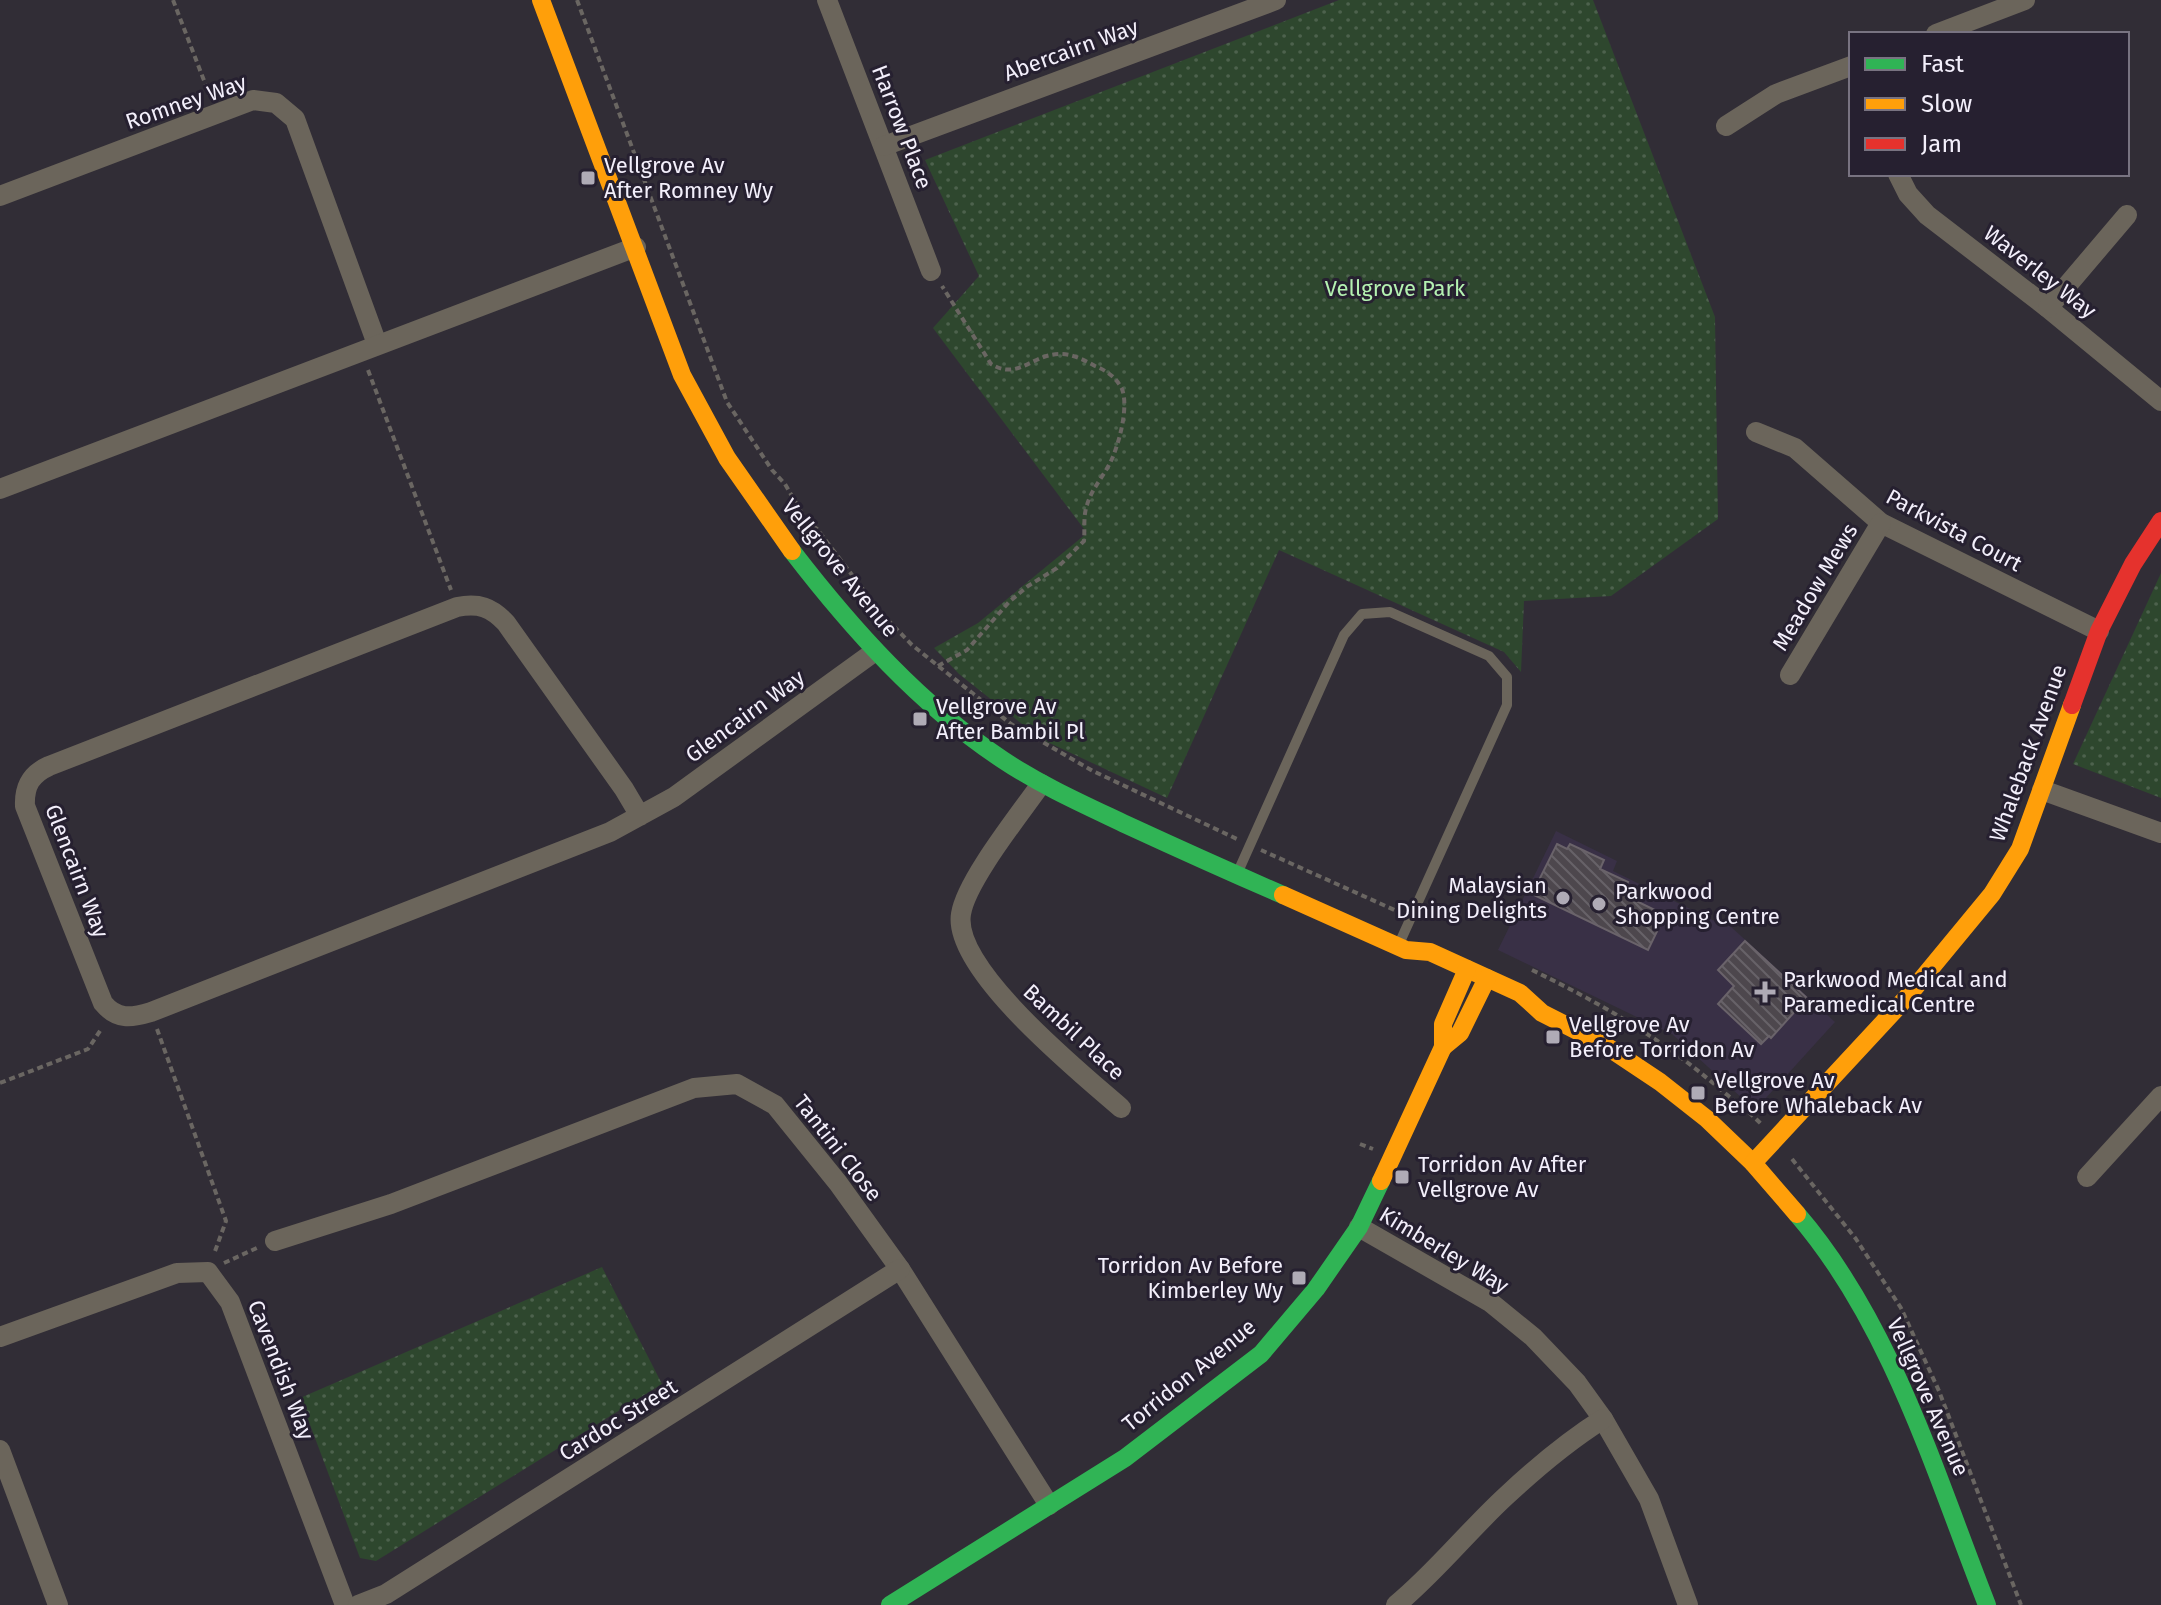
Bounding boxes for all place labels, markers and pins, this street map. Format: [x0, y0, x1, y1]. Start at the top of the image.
place label: Vellgrove Av After Romney Wy [604, 152, 773, 204]
marker: Vellgrove Av After Romney Wy [579, 169, 597, 187]
place label: Vellgrove Av After Bambil Pl [936, 693, 1085, 745]
marker: Vellgrove Av After Bambil Pl [911, 710, 929, 728]
place label: Malaysian Dining Delights [1396, 872, 1547, 924]
place label: Parkwood Shopping Centre [1615, 878, 1780, 930]
marker: Malaysian Dining Delights [1554, 889, 1572, 907]
marker: Parkwood Shopping Centre [1590, 895, 1608, 913]
place label: Parkwood Medical and Paramedical Centre [1783, 966, 2008, 1018]
marker: Parkwood Medical and Paramedical Centre [1754, 981, 1776, 1003]
place label: Vellgrove Av Before Torridon Av [1569, 1011, 1755, 1063]
marker: Vellgrove Av Before Torridon Av [1544, 1028, 1562, 1046]
place label: Vellgrove Av Before Whaleback Av [1714, 1067, 1922, 1119]
marker: Vellgrove Av Before Whaleback Av [1689, 1084, 1707, 1102]
place label: Torridon Av After Vellgrove Av [1418, 1151, 1587, 1203]
marker: Torridon Av After Vellgrove Av [1393, 1168, 1411, 1186]
place label: Torridon Av Before Kimberley Wy [1098, 1252, 1283, 1304]
marker: Torridon Av Before Kimberley Wy [1290, 1269, 1308, 1287]

